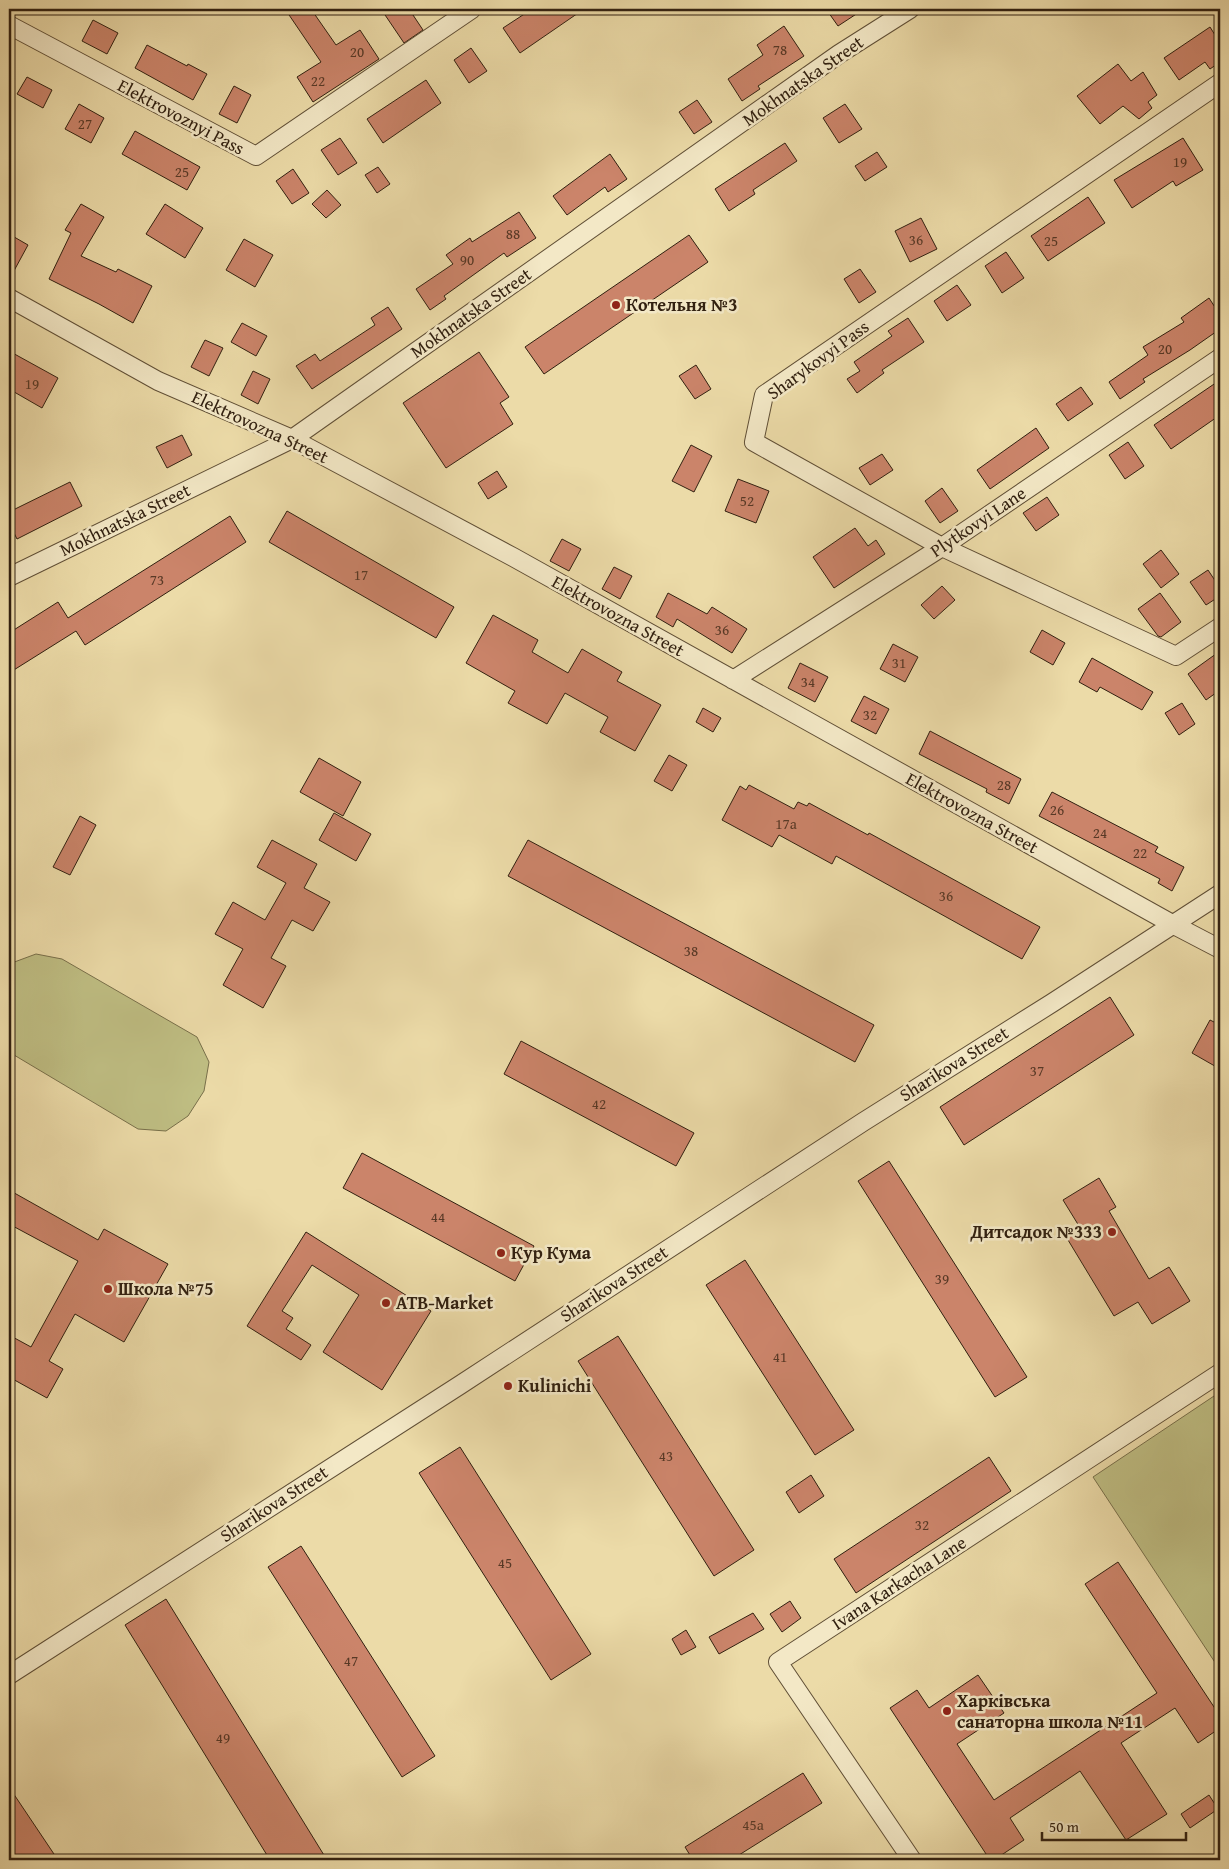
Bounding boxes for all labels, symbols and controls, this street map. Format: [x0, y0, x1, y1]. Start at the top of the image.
street label: Mokhnatska Street [737, 28, 869, 133]
house number: 78 [773, 39, 787, 60]
house number: 20 [350, 41, 364, 62]
house number: 22 [311, 70, 325, 91]
street label: Elektrovoznyi Pass [113, 72, 250, 161]
house number: 27 [78, 113, 92, 134]
house number: 19 [1173, 151, 1187, 172]
house number: 25 [175, 161, 189, 182]
house number: 88 [506, 223, 520, 244]
house number: 36 [909, 229, 923, 250]
house number: 25 [1044, 230, 1058, 251]
house number: 90 [460, 249, 474, 270]
street label: Mokhnatska Street [405, 260, 537, 365]
place label: Котельня №3 [626, 291, 737, 318]
marker: Котельня №3 [610, 299, 622, 311]
street label: Sharykovyi Pass [761, 313, 875, 406]
house number: 20 [1158, 338, 1172, 359]
house number: 19 [25, 373, 39, 394]
street label: Elektrovozna Street [188, 383, 333, 470]
street label: Mokhnatska Street [55, 476, 195, 563]
street label: Plytkovyi Lane [924, 480, 1031, 564]
house number: 52 [740, 490, 754, 511]
house number: 17 [354, 564, 368, 585]
street label: Elektrovozna Street [547, 568, 690, 664]
house number: 73 [150, 569, 164, 590]
house number: 36 [715, 619, 729, 640]
house number: 31 [892, 652, 906, 673]
house number: 34 [801, 671, 815, 692]
house number: 32 [863, 704, 877, 725]
street label: Elektrovozna Street [901, 765, 1044, 861]
house number: 28 [997, 774, 1011, 795]
house number: 26 [1050, 799, 1064, 820]
house number: 17а [775, 813, 798, 834]
house number: 24 [1093, 822, 1107, 843]
house number: 22 [1133, 842, 1147, 863]
house number: 36 [939, 885, 953, 906]
house number: 38 [684, 940, 698, 961]
street label: Sharikova Street [894, 1019, 1014, 1108]
house number: 37 [1030, 1060, 1044, 1081]
house number: 42 [592, 1093, 606, 1114]
house number: 44 [431, 1206, 445, 1227]
place label: Дитсадок №333 [969, 1218, 1102, 1245]
marker: Дитсадок №333 [1106, 1226, 1118, 1238]
street label: Sharikova Street [554, 1238, 674, 1329]
place label: Кур Кума [511, 1239, 592, 1266]
marker: Кур Кума [495, 1247, 507, 1259]
house number: 39 [935, 1268, 949, 1289]
place label: Школа №75 [118, 1275, 214, 1302]
marker: Школа №75 [102, 1283, 114, 1295]
place label: ATB-Market [396, 1289, 494, 1316]
marker: ATB-Market [380, 1297, 392, 1309]
house number: 41 [773, 1346, 787, 1367]
place label: Kulinichi [518, 1372, 592, 1399]
marker: Kulinichi [502, 1380, 514, 1392]
house number: 43 [659, 1445, 673, 1466]
street label: Sharikova Street [214, 1458, 334, 1549]
house number: 32 [915, 1514, 929, 1535]
street label: Ivana Karkacha Lane [826, 1529, 971, 1636]
house number: 45 [498, 1552, 512, 1573]
house number: 47 [344, 1650, 358, 1671]
place label: Харківська санаторна школа №11 [957, 1687, 1143, 1735]
marker: Харківська санаторна школа №11 [941, 1705, 953, 1717]
house number: 49 [216, 1727, 230, 1748]
scale bar [1042, 1809, 1185, 1841]
house number: 45а [742, 1814, 765, 1835]
text: 50 m [1049, 1816, 1080, 1837]

